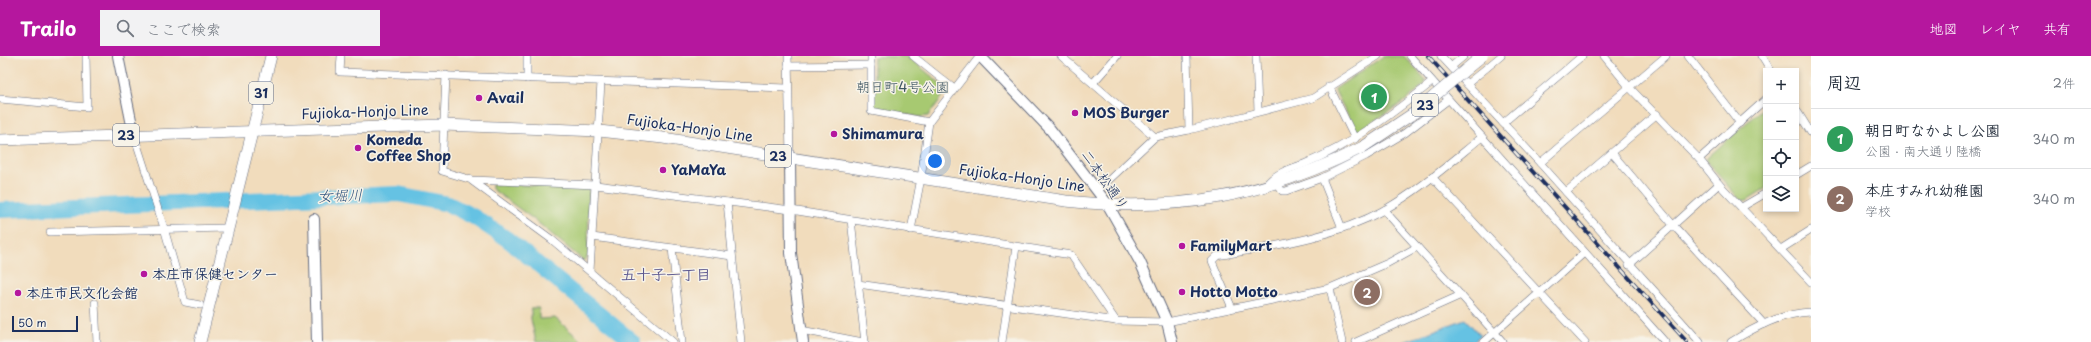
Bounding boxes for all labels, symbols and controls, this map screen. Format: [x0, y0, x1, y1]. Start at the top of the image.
search box [100, 10, 380, 46]
text: Trailo [20, 14, 76, 42]
icon: search [114, 17, 136, 39]
text: ここで検索 [146, 17, 221, 40]
text: 地図 [1930, 18, 1958, 39]
text: レイヤ [1980, 18, 2021, 39]
text: 共有 [2043, 18, 2071, 39]
map controls [1763, 68, 1799, 212]
button: + [1763, 68, 1799, 104]
text: 周辺 [1827, 69, 1861, 95]
text: 2件 [2053, 73, 2075, 92]
park label: 朝日町4号公園 [856, 76, 950, 97]
road number: 31 [249, 82, 273, 104]
pin: 1 [1361, 82, 1387, 112]
place label: Avail [487, 87, 524, 108]
marker: Avail [474, 93, 484, 103]
road number: 23 [1412, 94, 1438, 116]
street label: Fujioka-Honjo Line [301, 99, 429, 124]
place label: MOS Burger [1083, 102, 1170, 123]
button: − [1763, 104, 1799, 140]
street label: Fujioka-Honjo Line [626, 108, 755, 147]
marker: MOS Burger [1070, 108, 1080, 118]
text: 朝日町なかよし公園 [1865, 118, 2000, 141]
place label: Shimamura [842, 123, 924, 144]
road number: 23 [113, 124, 139, 146]
place label: Komeda Coffee Shop [366, 129, 451, 166]
marker: Shimamura [829, 129, 839, 139]
text: 1 [1837, 129, 1843, 148]
text: 340 m [2032, 129, 2075, 148]
button: locate [1763, 140, 1799, 176]
text: 公園 · 南大通り陸橋 [1865, 141, 1981, 160]
marker: Komeda Coffee Shop [353, 143, 363, 153]
road number: 23 [765, 145, 791, 167]
street label: 二本松通り [1077, 145, 1134, 214]
your location [925, 151, 945, 171]
street label: Fujioka-Honjo Line [958, 158, 1087, 197]
place label: YaMaYa [671, 159, 727, 180]
marker: YaMaYa [658, 165, 668, 175]
button: layers [1763, 176, 1799, 212]
text: 本庄すみれ幼稚園 [1865, 178, 1984, 201]
water label: 女堀川 [317, 182, 363, 207]
text: 2 [1835, 189, 1845, 208]
text: 340 m [2032, 189, 2075, 208]
text: 学校 [1865, 201, 1891, 220]
place label: FamilyMart [1190, 235, 1272, 256]
marker: FamilyMart [1177, 241, 1187, 251]
district label: 五十子一丁目 [621, 262, 711, 285]
place label: 本庄市保健センター [152, 263, 278, 284]
marker: 本庄市保健センター [139, 269, 149, 279]
pin: 2 [1354, 277, 1380, 307]
place label: Hotto Motto [1190, 281, 1278, 302]
place label: 本庄市民文化会館 [26, 282, 138, 303]
marker: Hotto Motto [1177, 287, 1187, 297]
marker: 本庄市民文化会館 [13, 288, 23, 298]
scale bar [12, 314, 78, 333]
text: 50 m [18, 314, 47, 331]

